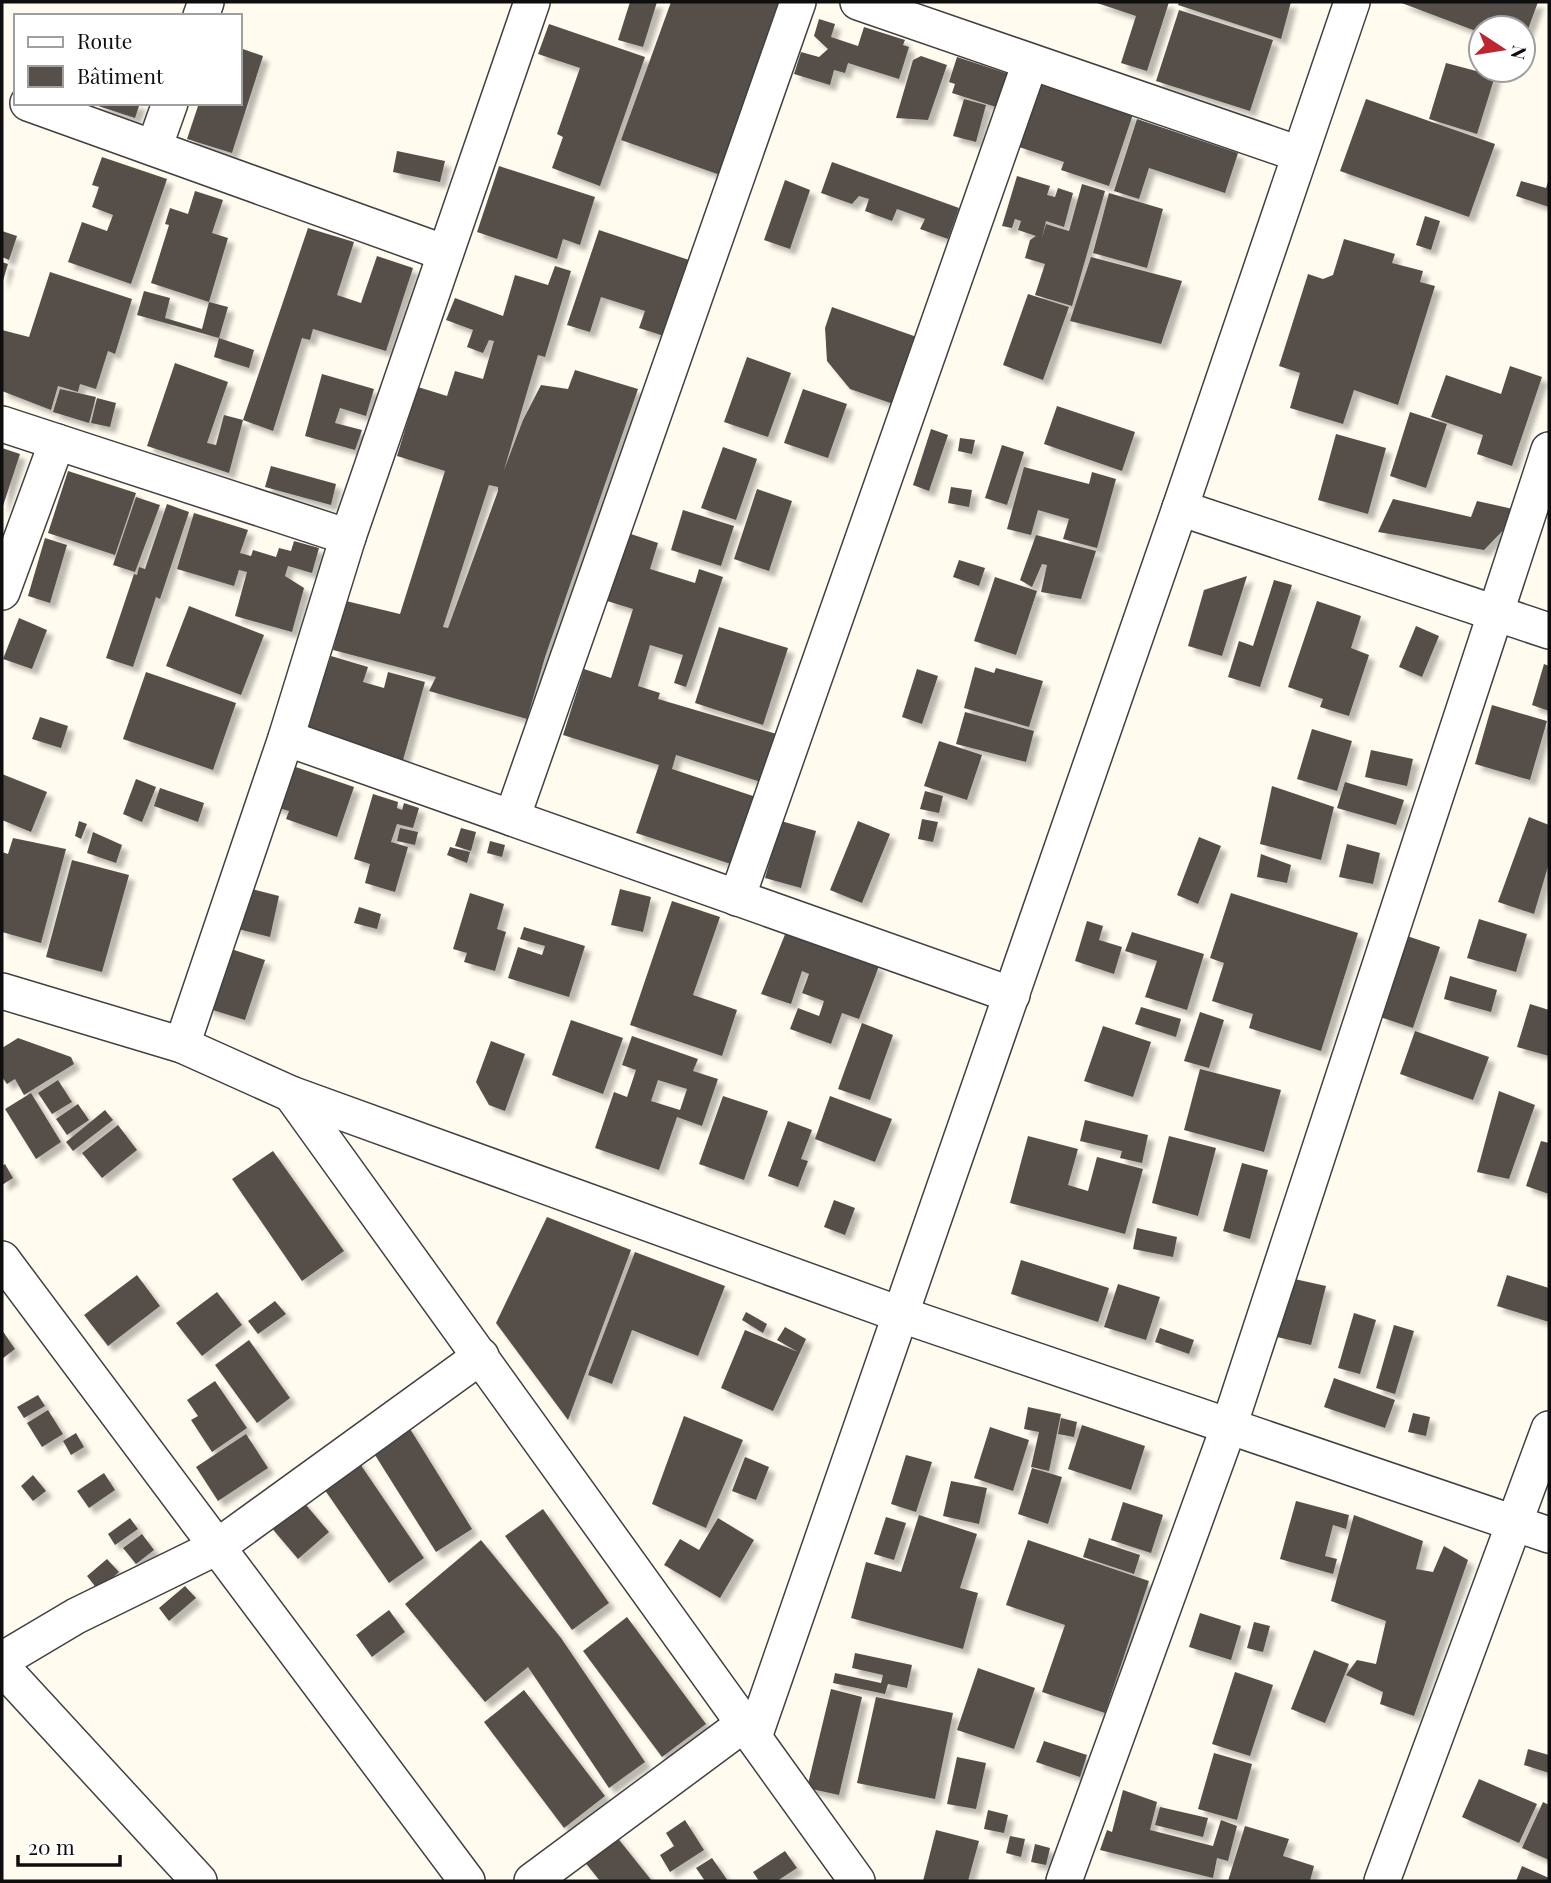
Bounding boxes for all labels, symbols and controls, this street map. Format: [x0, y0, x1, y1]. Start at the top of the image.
legend [14, 14, 242, 105]
north arrow [1467, 14, 1537, 84]
text: Route [77, 26, 132, 54]
text: N [1505, 43, 1534, 62]
text: Bâtiment [77, 61, 164, 89]
scale bar [18, 1824, 119, 1868]
text: 20 m [28, 1832, 75, 1860]

